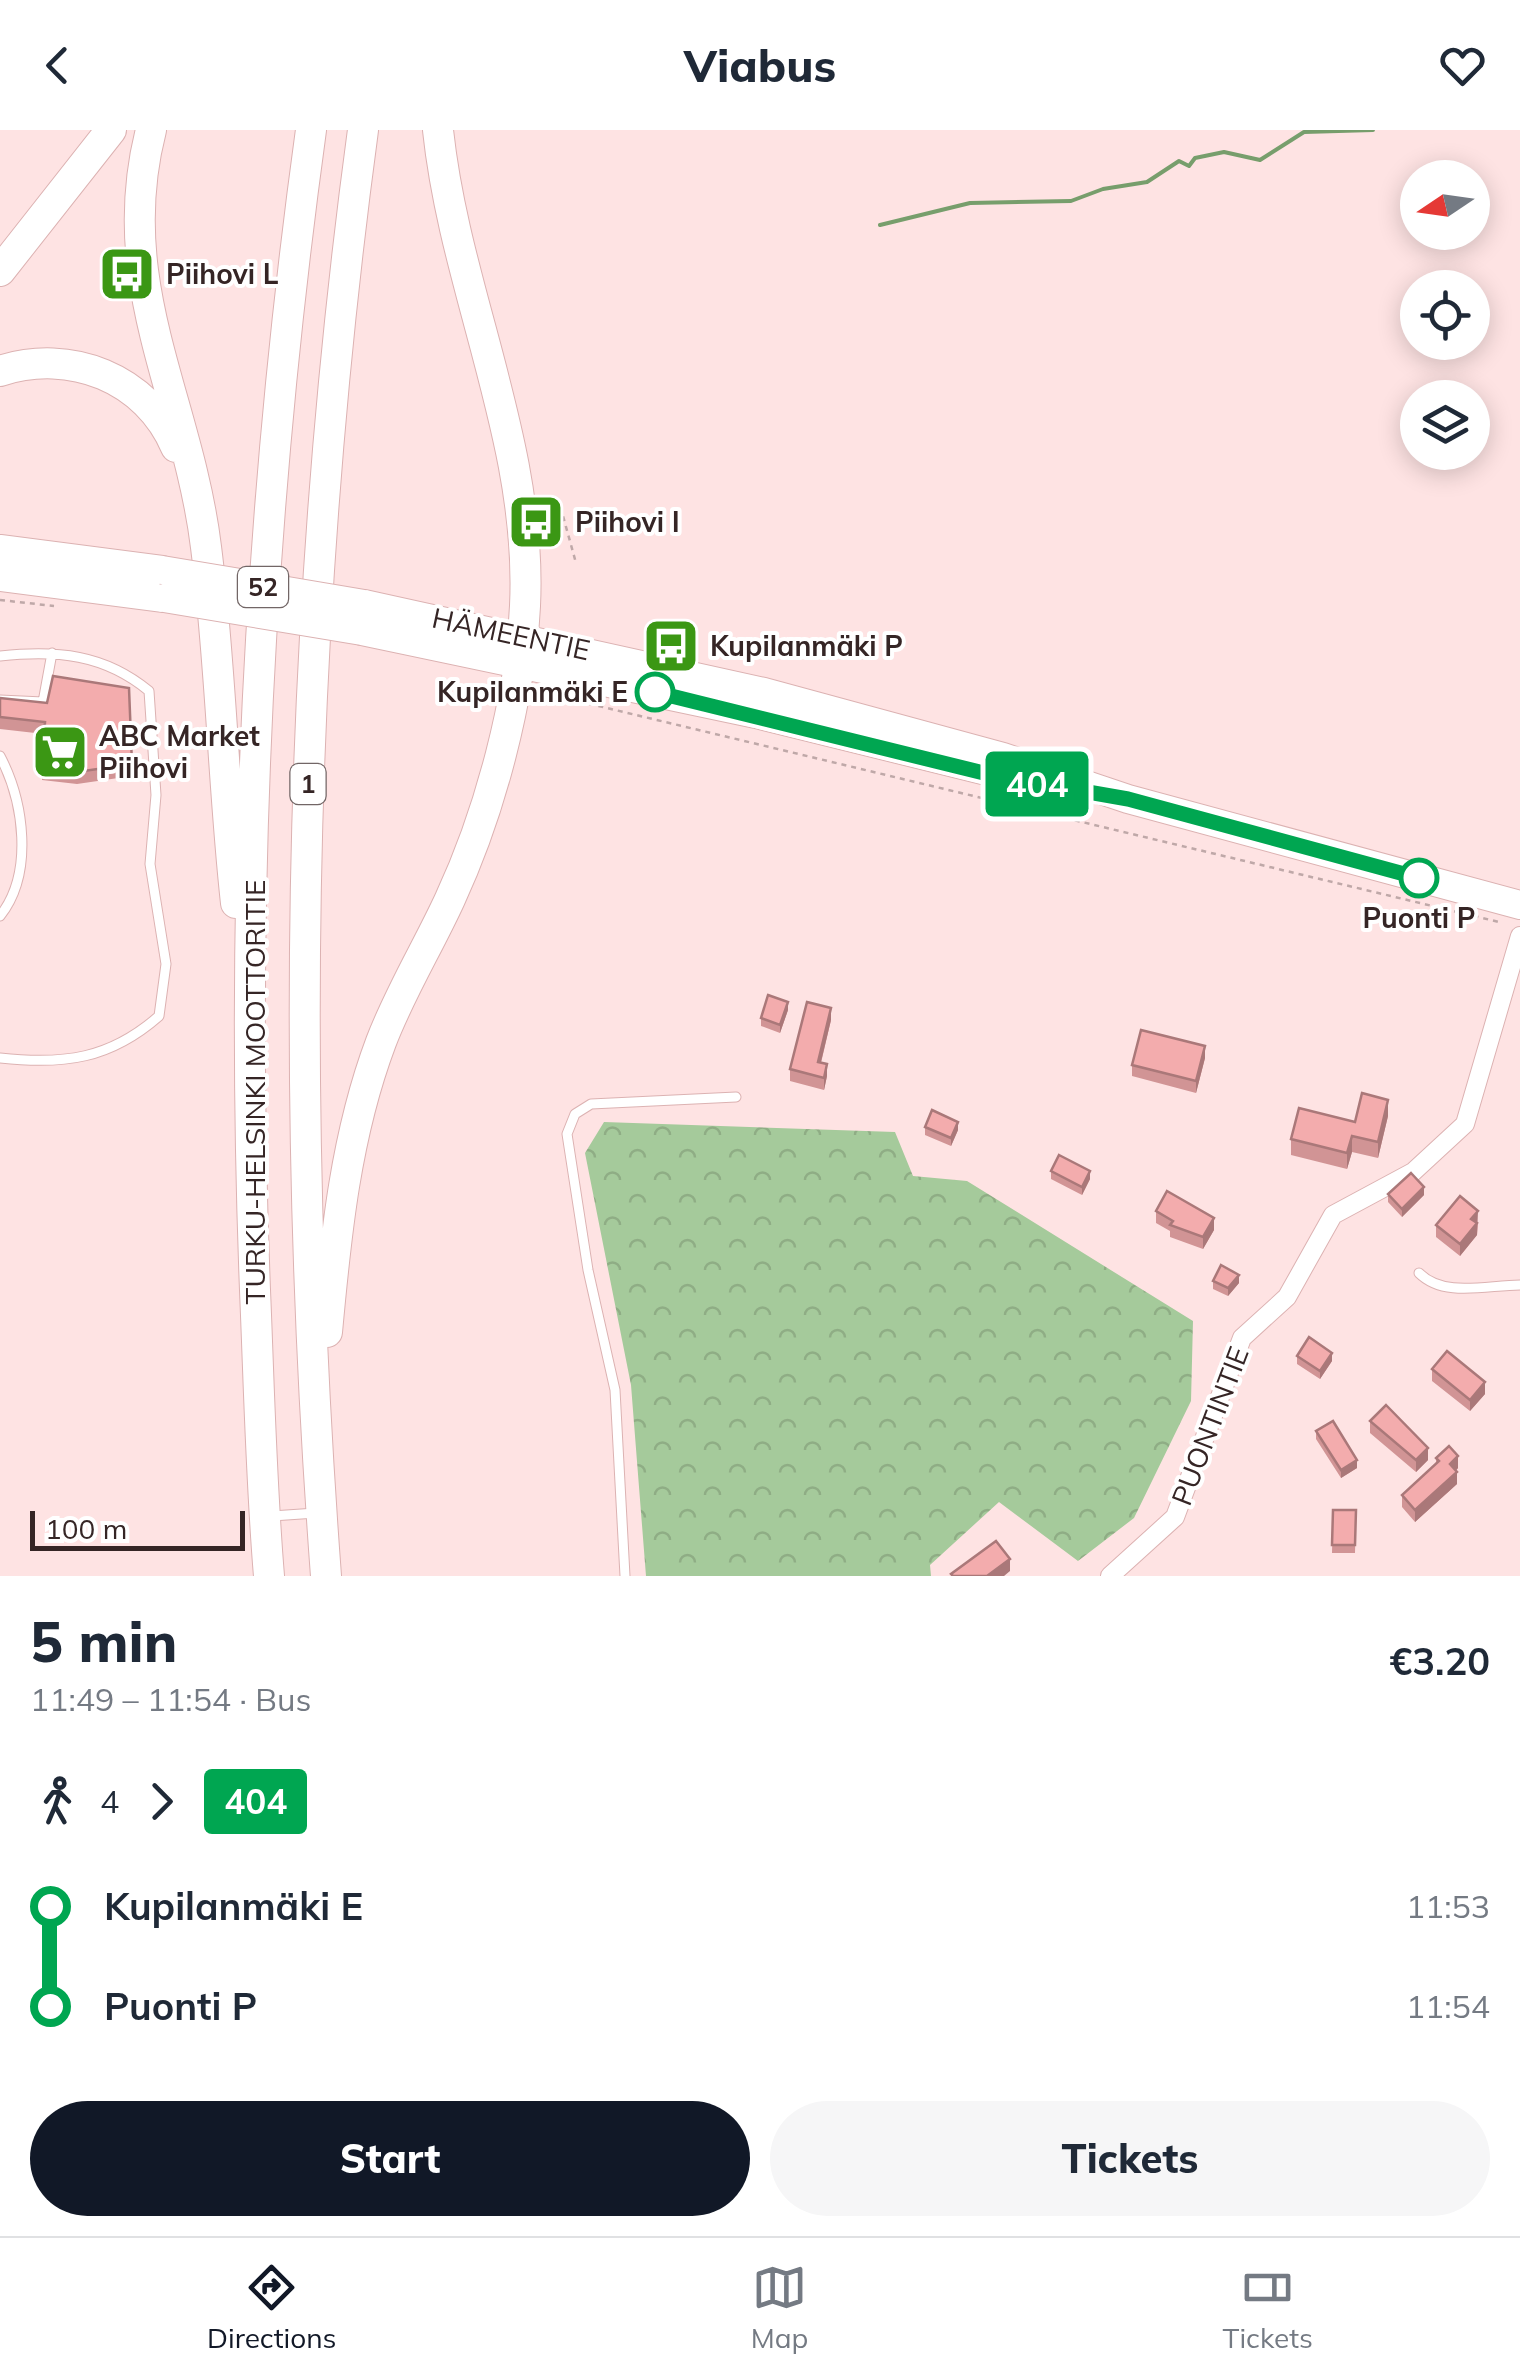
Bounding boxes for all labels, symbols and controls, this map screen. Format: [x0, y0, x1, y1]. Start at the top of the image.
text: Viabus [684, 37, 836, 93]
icon: back [30, 38, 85, 93]
icon: heart [1435, 38, 1490, 93]
north arrow [1400, 160, 1490, 250]
map controls [1400, 160, 1490, 470]
bus stop icon: Piihovi L [97, 244, 157, 304]
place label: Piihovi L [166, 256, 279, 291]
button: locate [1400, 270, 1490, 360]
button: layers [1400, 380, 1490, 470]
bus stop icon: Piihovi I [506, 492, 566, 552]
place label: Piihovi I [575, 504, 680, 539]
road number: 52 [238, 567, 288, 607]
street label: HÄMEENTIE [429, 600, 593, 667]
bus stop icon: Kupilanmäki P [641, 616, 701, 676]
place label: Kupilanmäki P [710, 628, 903, 663]
marker: Kupilanmäki E [636, 673, 674, 711]
place label: Kupilanmäki E [437, 674, 628, 709]
place label: ABC Market Piihovi [99, 718, 260, 785]
supermarket icon: ABC Market Piihovi [30, 722, 90, 782]
line badge: 404 [980, 752, 1094, 816]
text: 404 [1005, 762, 1069, 806]
road number: 1 [290, 764, 326, 804]
marker: Puonti P [1400, 859, 1438, 897]
street label: TURKU-HELSINKI MOOTTORITIE [237, 879, 272, 1305]
place label: Puonti P [1363, 900, 1475, 935]
street label: PUONTINTIE [1163, 1342, 1256, 1510]
scale bar [30, 1506, 245, 1550]
text: 100 m [45, 1511, 127, 1546]
text: 5 min [30, 1607, 177, 1676]
text: €3.20 [1389, 1637, 1490, 1685]
text: 11:49 – 11:54 · Bus [30, 1679, 311, 1719]
icon: walk [30, 1774, 85, 1829]
icon: forward [134, 1774, 189, 1829]
text: 404 [224, 1779, 287, 1823]
text: 4 [100, 1781, 119, 1821]
text: Kupilanmäki E [104, 1882, 363, 1930]
text: 11:53 [1406, 1886, 1490, 1926]
text: Puonti P [104, 1982, 257, 2030]
text: 11:54 [1406, 1986, 1490, 2026]
button: Start [30, 2101, 750, 2216]
button: Tickets [770, 2101, 1490, 2216]
tab: Directions [207, 2260, 337, 2355]
tab: Map [751, 2260, 808, 2355]
tab: Tickets [1222, 2260, 1313, 2355]

